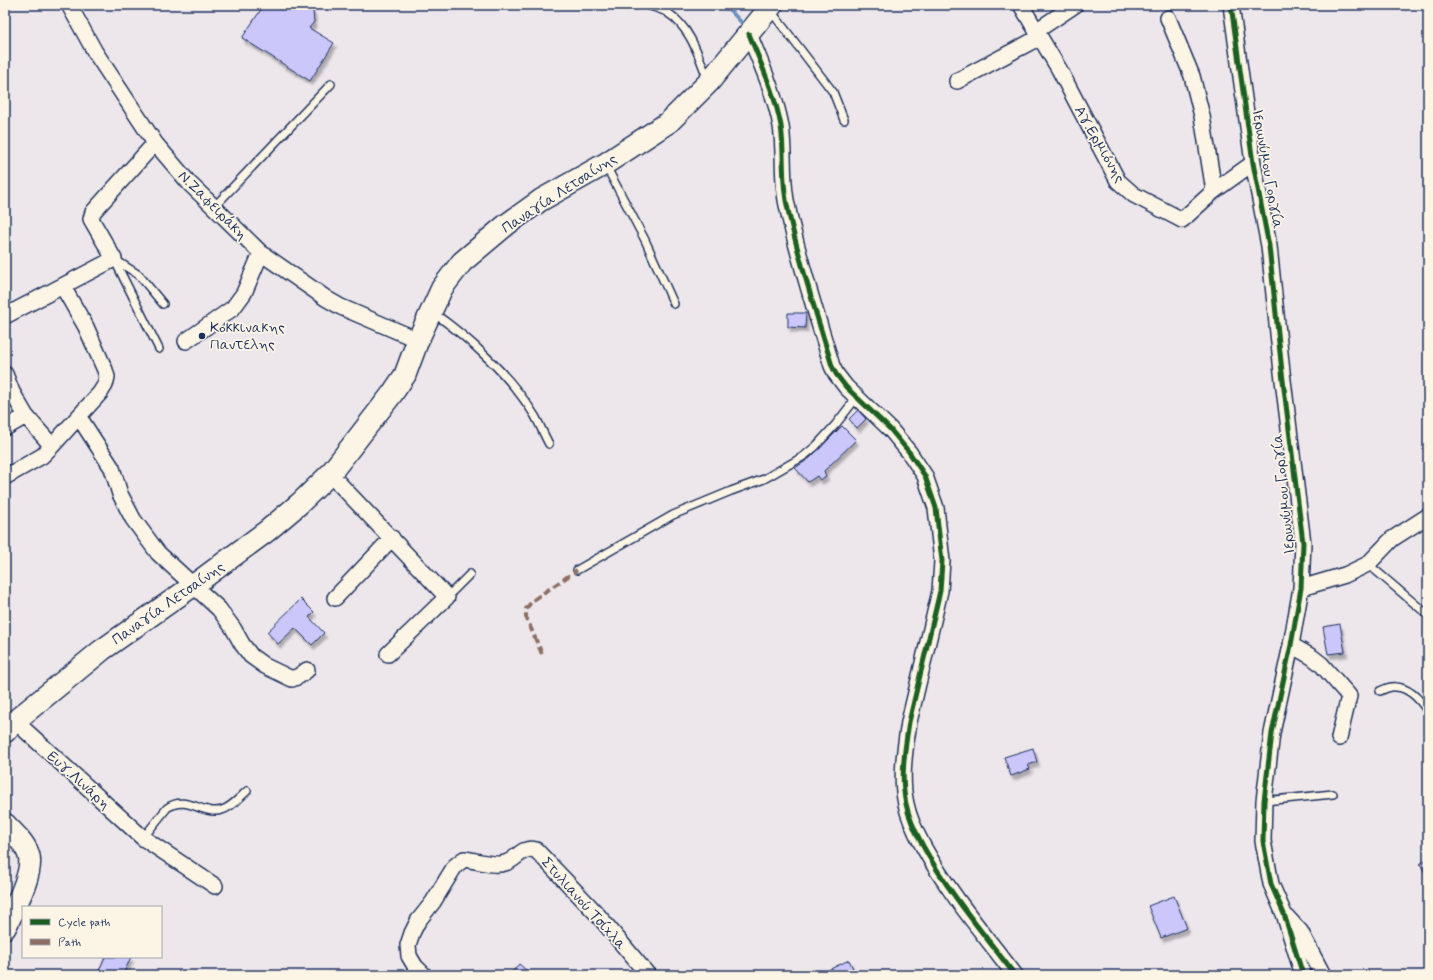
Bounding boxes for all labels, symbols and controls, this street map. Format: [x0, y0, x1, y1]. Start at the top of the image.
street label: Αγ.Ερμιόνης [1069, 102, 1129, 187]
street label: Ιερωνύμου Γοργία [1247, 108, 1287, 231]
street label: Παναγία Λετσαίνης [498, 149, 621, 239]
street label: Ν.Ζαφειράκη [173, 167, 252, 245]
place label: Κοκκινακης Παντελης [210, 318, 285, 355]
marker: Κοκκινακης Παντελης [197, 331, 207, 341]
street label: Ιερωνύμου Γοργία [1268, 432, 1300, 555]
street label: Παναγία Λετσαίνης [108, 557, 229, 650]
street label: Ευγ.Λινάρη [42, 747, 115, 815]
street label: Στυλιανού Τσίχλα [536, 853, 630, 955]
legend [22, 906, 162, 958]
text: Cycle path [58, 915, 110, 931]
text: Path [58, 935, 81, 951]

